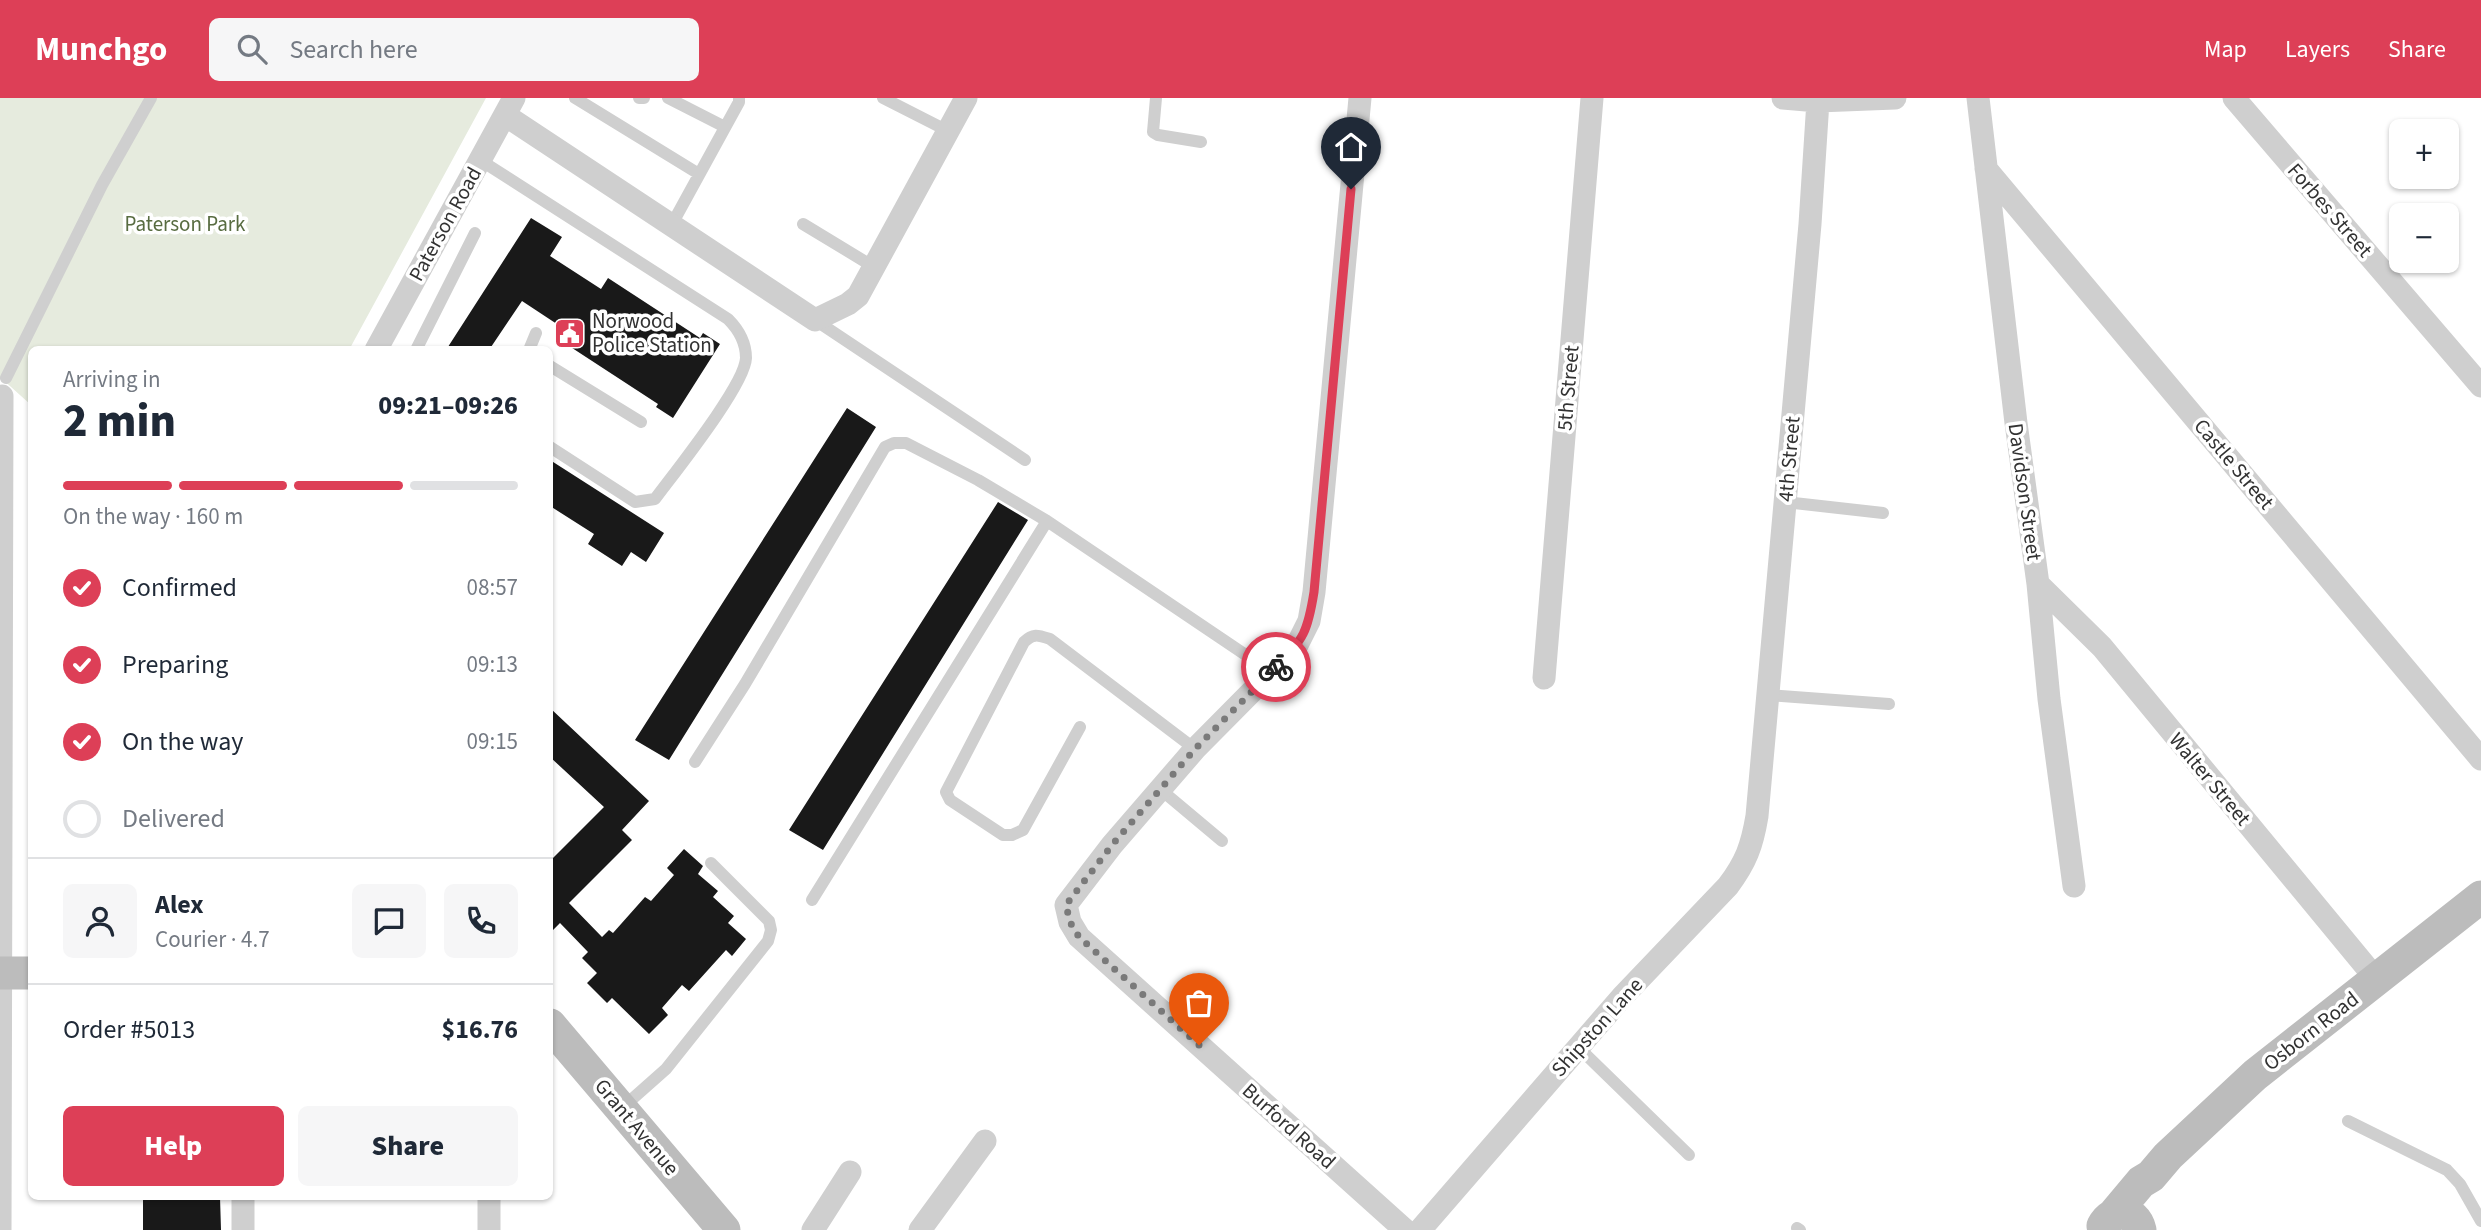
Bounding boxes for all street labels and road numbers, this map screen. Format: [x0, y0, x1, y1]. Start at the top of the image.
street label: Forbes Street [2280, 156, 2380, 264]
street label: Paterson Road [401, 161, 489, 287]
street label: 5th Street [1549, 344, 1587, 432]
street label: Castle Street [2187, 412, 2281, 516]
street label: 4th Street [1770, 415, 1808, 503]
street label: Davidson Street [2001, 421, 2049, 563]
street label: Walter Street [2162, 726, 2258, 832]
street label: Shipston Lane [1544, 971, 1650, 1083]
street label: Osborn Road [2257, 984, 2365, 1078]
street label: Grant Avenue [588, 1072, 686, 1182]
street label: Burford Road [1236, 1076, 1342, 1176]

